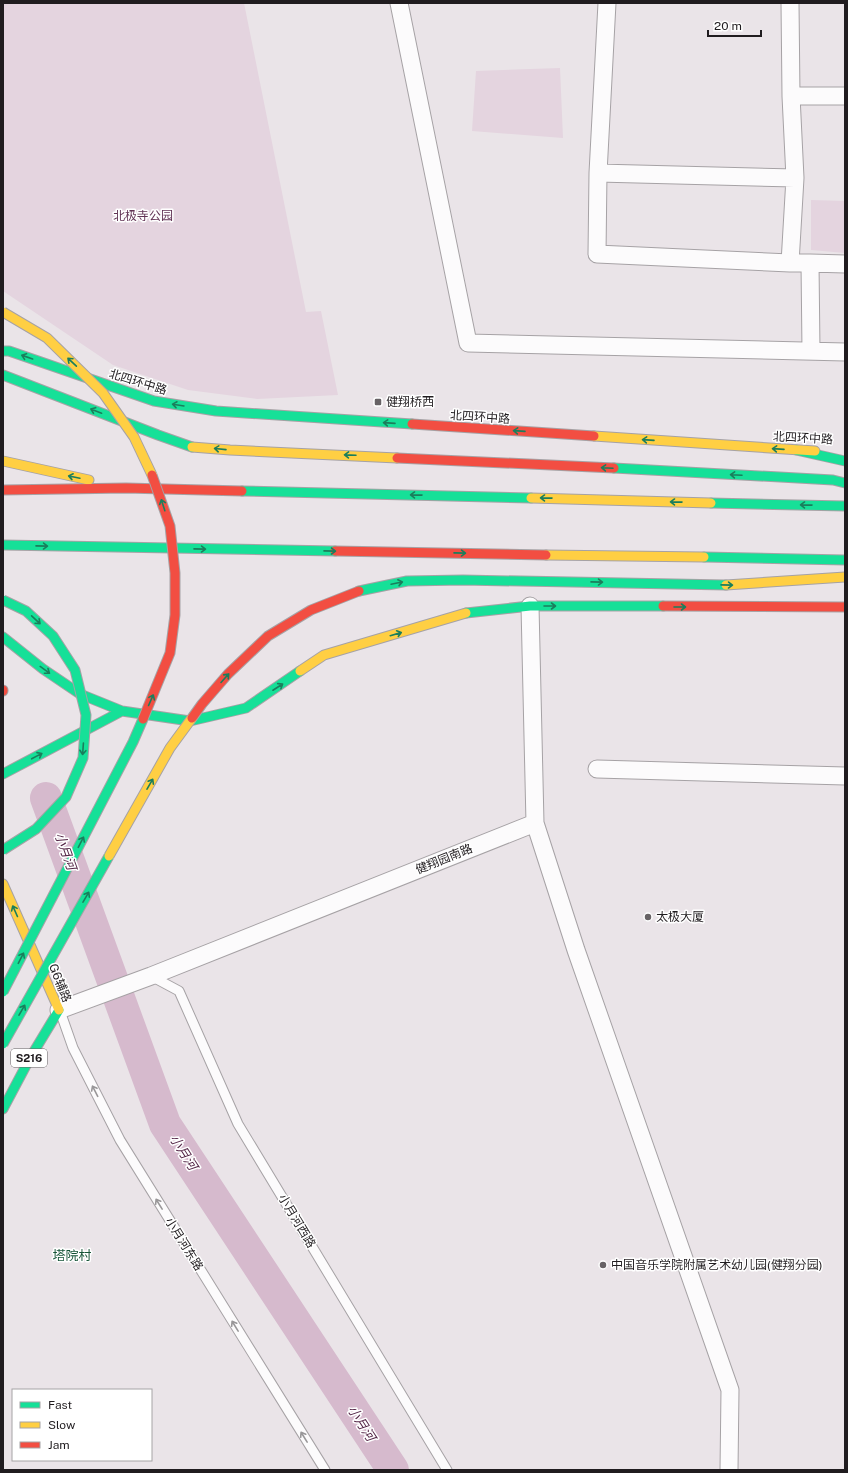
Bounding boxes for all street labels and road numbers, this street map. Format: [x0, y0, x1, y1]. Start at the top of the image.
street label: 北四环中路 [107, 367, 169, 397]
street label: 北四环中路 [450, 408, 510, 426]
street label: 北四环中路 [773, 429, 833, 447]
street label: 健翔园南路 [414, 841, 474, 877]
street label: G6辅路 [46, 962, 74, 1004]
road number: S216 [11, 1049, 47, 1067]
street label: 小月河西路 [276, 1192, 318, 1250]
street label: 小月河东路 [162, 1215, 206, 1273]

